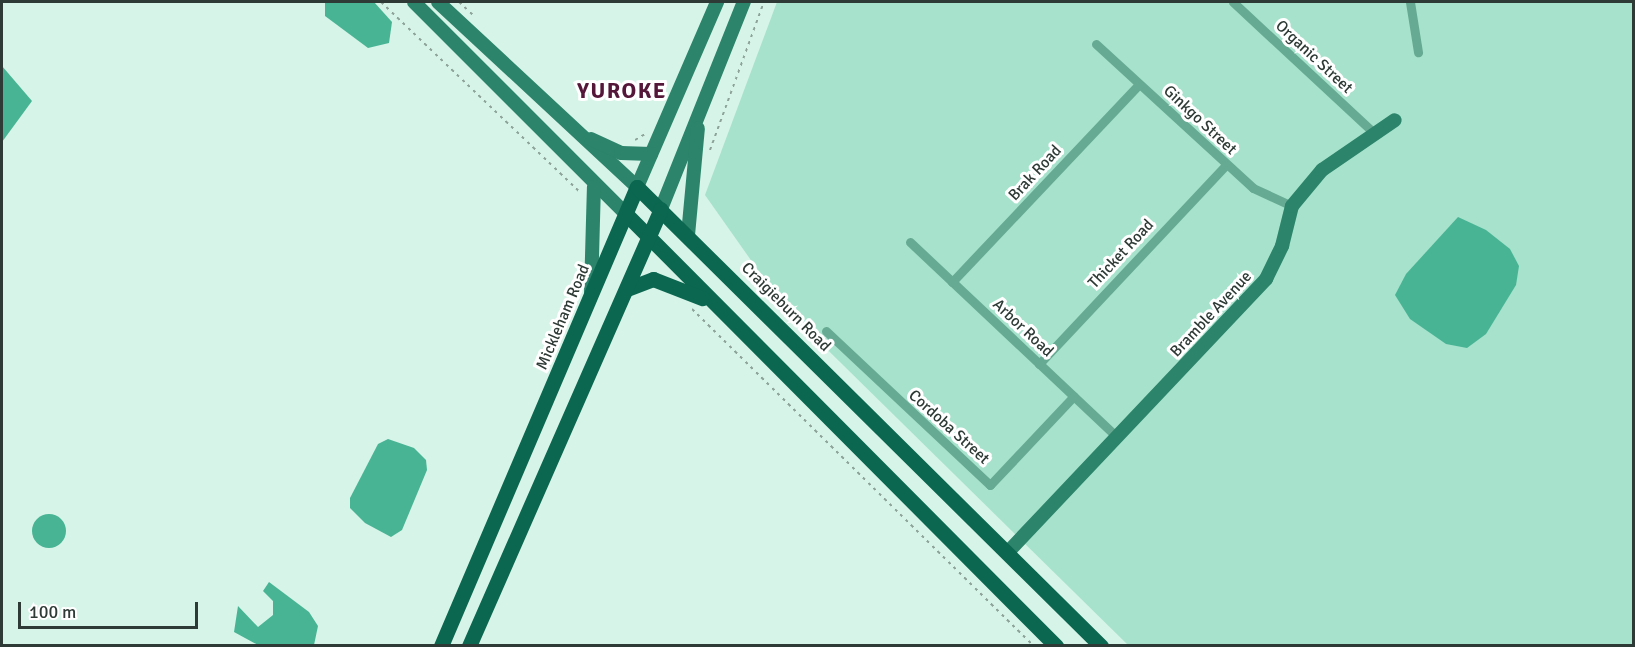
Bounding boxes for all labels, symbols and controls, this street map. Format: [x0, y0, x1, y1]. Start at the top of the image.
street label: Organic Street [1271, 16, 1357, 98]
district label: YUROKE [577, 78, 667, 104]
street label: Ginkgo Street [1159, 81, 1241, 159]
street label: Brak Road [1004, 141, 1066, 205]
street label: Thicket Road [1084, 215, 1158, 293]
street label: Craigieburn Road [737, 258, 835, 356]
street label: Mickleham Road [532, 261, 594, 373]
street label: Bramble Avenue [1166, 267, 1256, 361]
street label: Arbor Road [989, 295, 1057, 361]
street label: Cordoba Street [905, 386, 993, 468]
scale bar [21, 590, 201, 628]
text: 100 m [29, 601, 76, 623]

